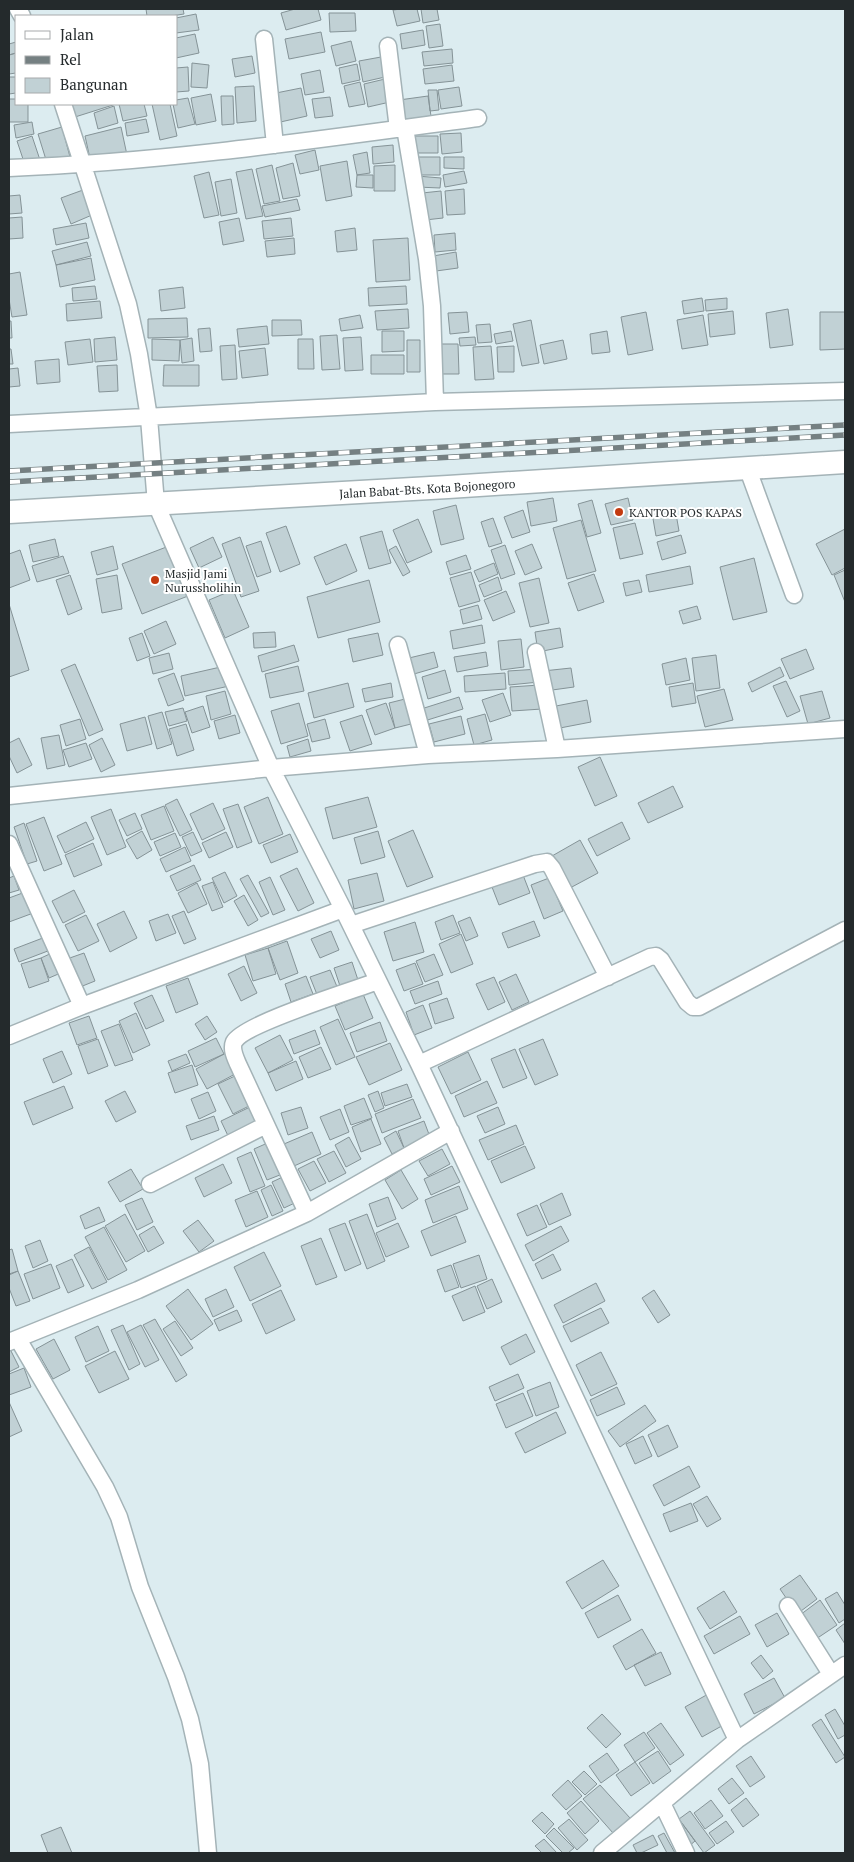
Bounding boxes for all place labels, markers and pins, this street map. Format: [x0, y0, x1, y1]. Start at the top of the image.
place label: KANTOR POS KAPAS [629, 505, 742, 520]
marker: KANTOR POS KAPAS [613, 506, 625, 518]
place label: Masjid Jami Nurussholihin [165, 566, 241, 595]
marker: Masjid Jami Nurussholihin [149, 574, 161, 586]

